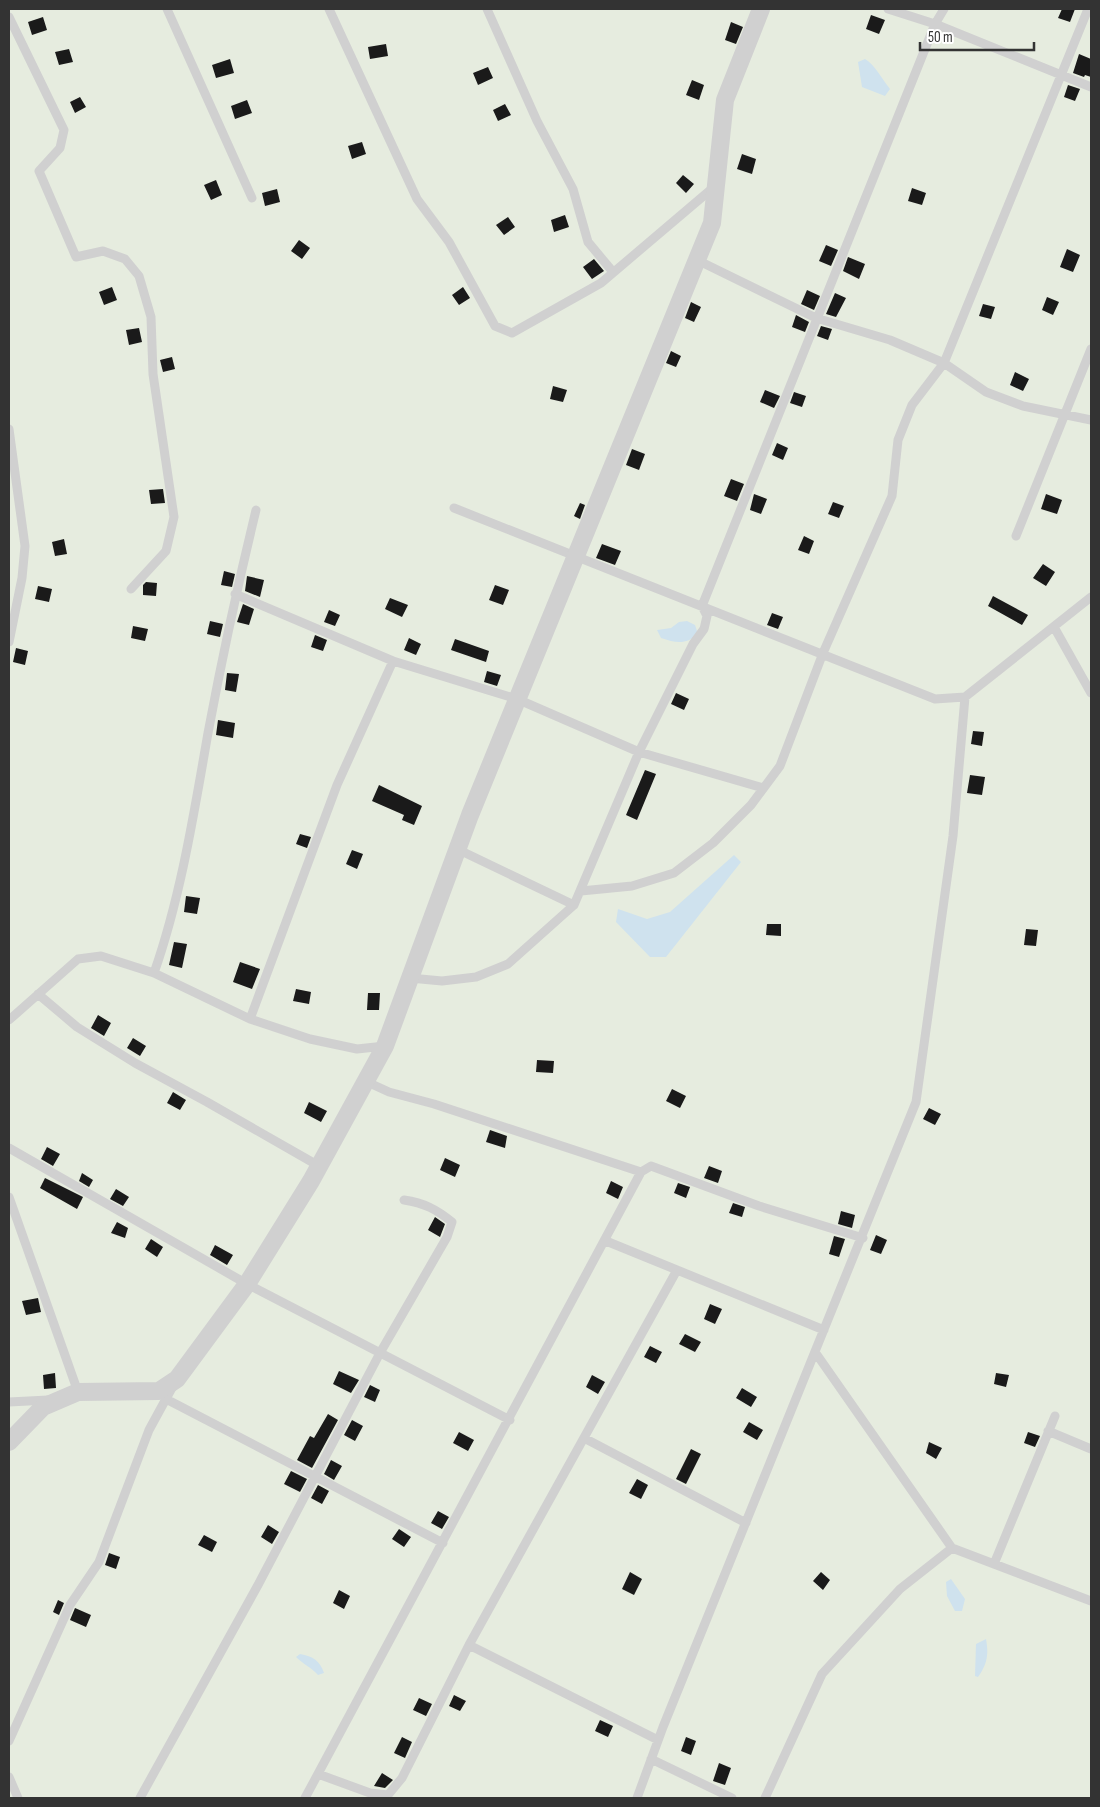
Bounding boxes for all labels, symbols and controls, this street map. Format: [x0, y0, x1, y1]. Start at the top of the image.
scale bar [920, 20, 1034, 52]
text: 50 m [928, 28, 953, 47]

